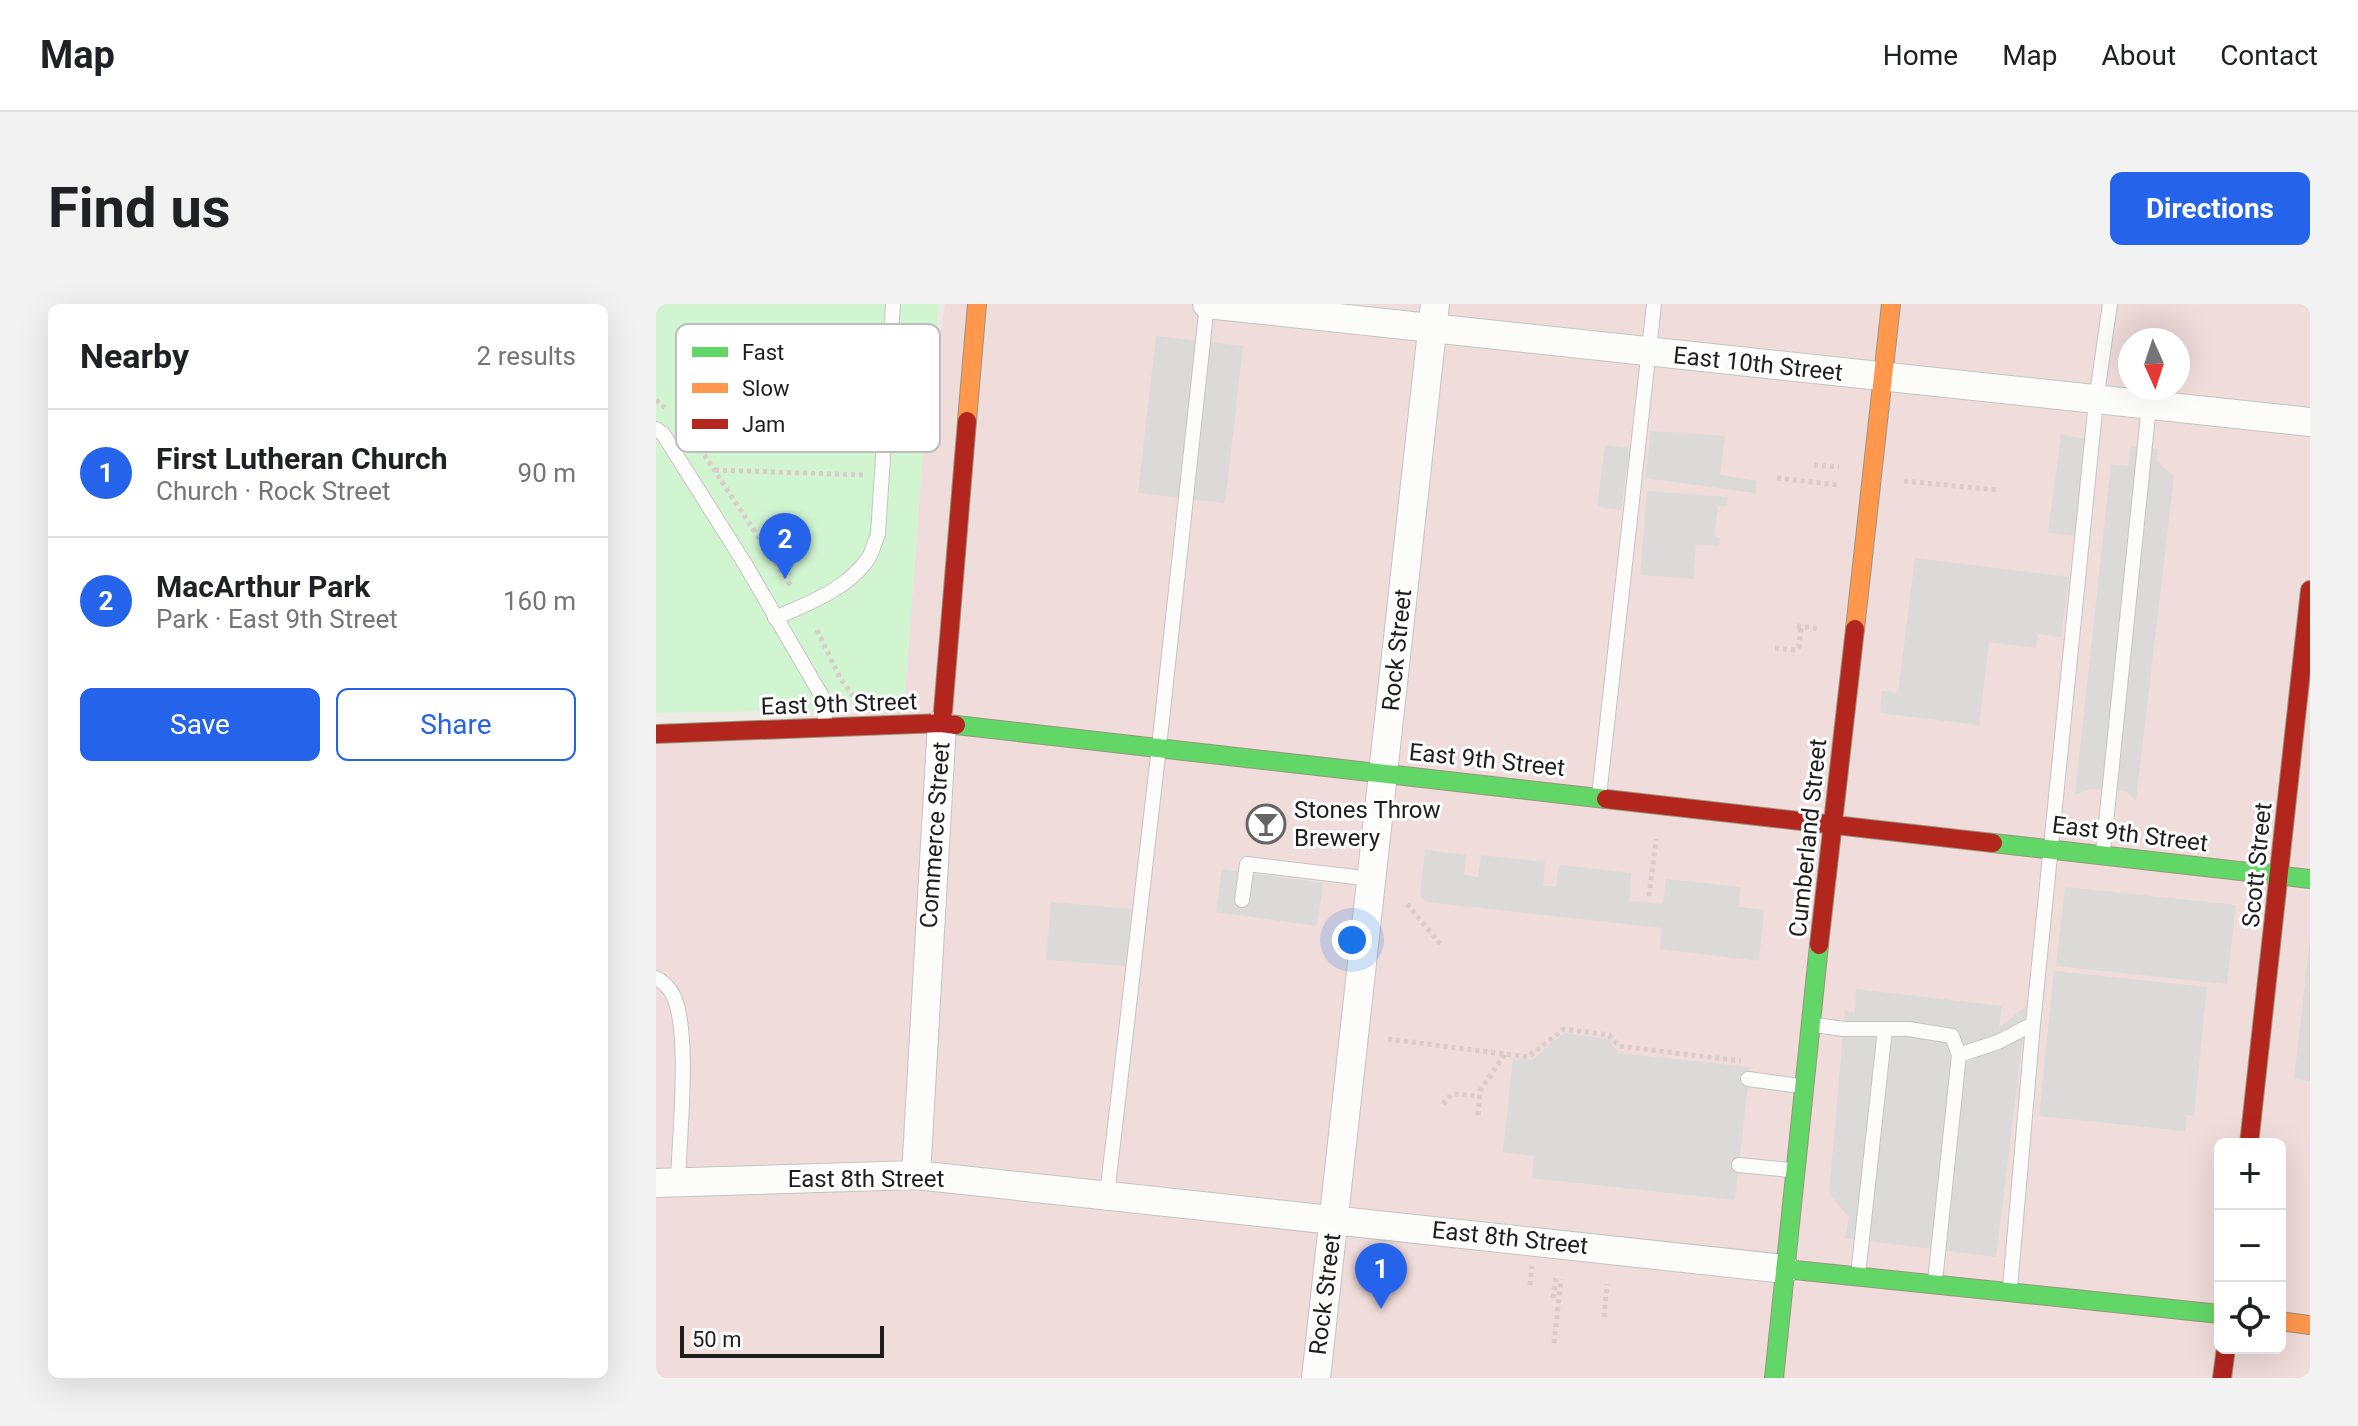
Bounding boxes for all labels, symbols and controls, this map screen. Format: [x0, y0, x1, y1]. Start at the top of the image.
text: Map [40, 33, 115, 77]
text: Home [1883, 39, 1958, 72]
text: Map [2002, 39, 2058, 72]
text: About [2102, 39, 2176, 72]
text: Contact [2220, 39, 2318, 72]
button: Directions [2110, 172, 2310, 245]
text: Find us [48, 175, 231, 241]
legend [676, 324, 940, 452]
north arrow [2118, 328, 2190, 400]
text: Nearby [80, 336, 189, 376]
text: Fast [742, 340, 784, 365]
text: 2 results [477, 341, 576, 371]
street label: East 10th Street [1672, 341, 1844, 387]
text: Slow [742, 376, 790, 401]
text: Jam [742, 412, 785, 437]
text: First Lutheran Church [156, 441, 447, 476]
text: 1 [99, 458, 113, 488]
text: 90 m [518, 458, 576, 488]
text: Church · Rock Street [156, 476, 390, 506]
pin: 2 [759, 513, 811, 579]
text: MacArthur Park [156, 569, 370, 604]
text: 2 [99, 586, 113, 616]
text: 160 m [503, 586, 576, 616]
street label: Rock Street [1377, 587, 1417, 712]
text: Park · East 9th Street [156, 604, 398, 634]
street label: East 9th Street [760, 687, 918, 721]
button: Save [80, 688, 320, 761]
button: Share [336, 688, 576, 761]
street label: Cumberland Street [1784, 737, 1832, 939]
street label: East 9th Street [1408, 738, 1567, 782]
street label: Commerce Street [915, 741, 955, 929]
place label: Stones Throw Brewery [1294, 796, 1441, 852]
street label: Scott Street [2237, 801, 2277, 929]
bar icon: Stones Throw Brewery [1245, 803, 1287, 845]
street label: East 9th Street [2051, 811, 2210, 857]
your location [1332, 920, 1372, 960]
map controls [2214, 1138, 2286, 1354]
button: + [2214, 1138, 2286, 1210]
street label: East 8th Street [788, 1165, 945, 1193]
button: − [2214, 1210, 2286, 1282]
street label: East 8th Street [1431, 1216, 1590, 1260]
street label: Rock Street [1304, 1231, 1346, 1356]
pin: 1 [1355, 1243, 1407, 1309]
button: locate [2214, 1282, 2286, 1354]
scale bar [680, 1322, 884, 1358]
text: 50 m [692, 1327, 741, 1352]

